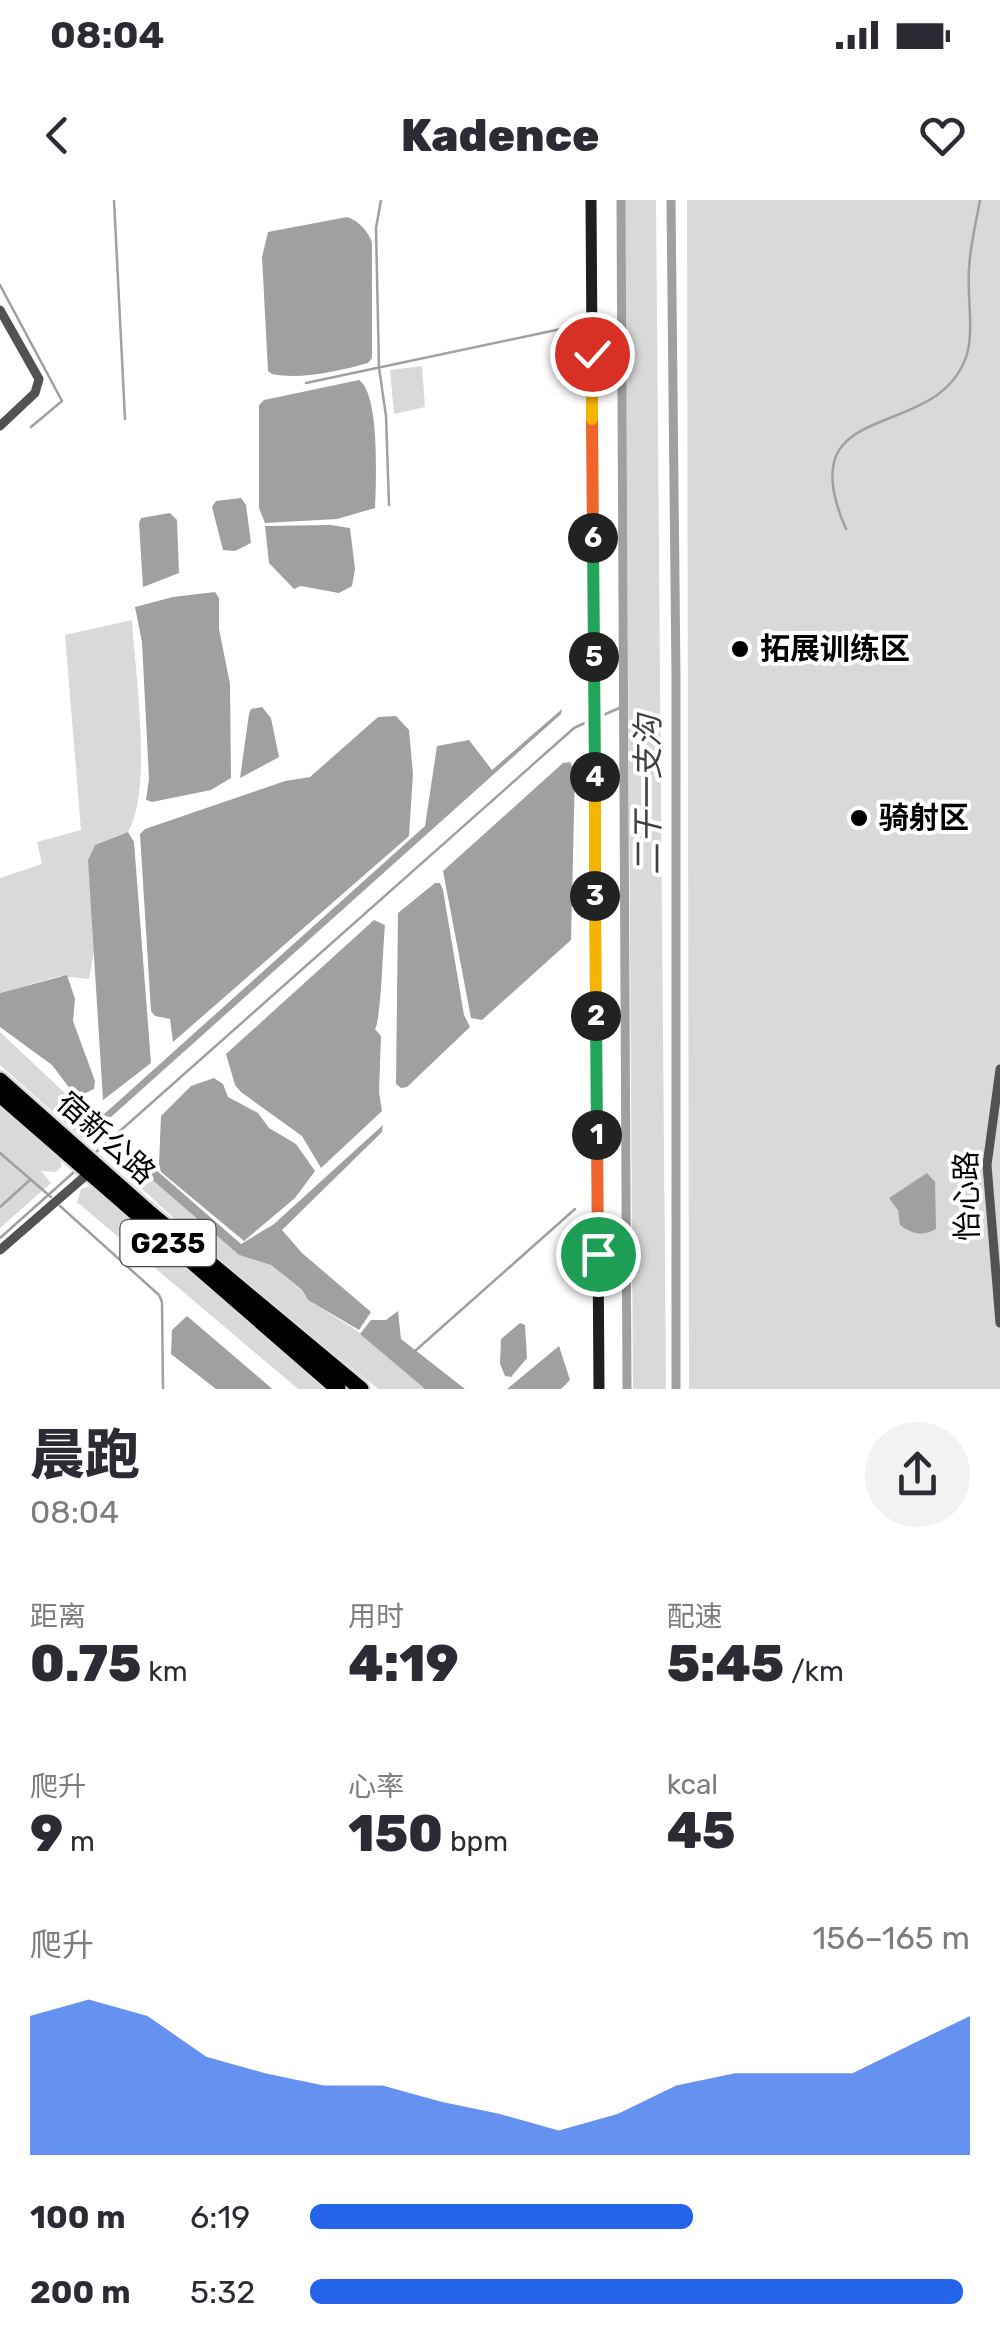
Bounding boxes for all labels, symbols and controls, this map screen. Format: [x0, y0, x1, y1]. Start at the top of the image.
text: 08:04 [50, 12, 164, 58]
icon: back [30, 108, 85, 163]
icon: heart [915, 108, 970, 163]
text: Kadence [401, 109, 599, 162]
pin [550, 312, 635, 397]
icon: check [565, 327, 620, 382]
pin: 6 [568, 513, 618, 563]
text: 6 [584, 521, 602, 554]
place label: 拓展训练区 [760, 631, 910, 667]
pin: 5 [569, 632, 619, 682]
marker: 拓展训练区 [729, 638, 751, 660]
text: 5 [585, 640, 603, 673]
water label: 二干一支沟 [629, 712, 667, 875]
pin: 4 [570, 752, 620, 802]
text: 4 [585, 760, 605, 793]
place label: 骑射区 [879, 800, 969, 836]
marker: 骑射区 [848, 807, 870, 829]
pin: 3 [570, 871, 620, 921]
text: 3 [586, 879, 604, 912]
pin: 2 [571, 991, 621, 1041]
text: 2 [587, 999, 605, 1032]
street label: 宿新公路 [49, 1084, 163, 1192]
pin: 1 [572, 1110, 622, 1160]
text: 1 [590, 1118, 604, 1151]
street label: 怡心路 [948, 1151, 986, 1241]
pin [556, 1212, 641, 1297]
road number: G235 [120, 1220, 216, 1266]
icon: arrive [571, 1227, 626, 1282]
button: share [865, 1422, 970, 1527]
text: 晨跑 [30, 1423, 140, 1488]
text: 08:04 [30, 1493, 119, 1531]
text: 距离 [30, 1600, 86, 1633]
text: 用时 [348, 1600, 404, 1633]
text: 配速 [667, 1600, 723, 1633]
text: 0.75 [30, 1634, 141, 1694]
text: 4:19 [348, 1634, 459, 1694]
text: 5:45 [667, 1634, 784, 1694]
text: km [141, 1655, 188, 1688]
text: /km [784, 1655, 844, 1688]
text: kcal [667, 1768, 718, 1801]
text: 爬升 [30, 1770, 86, 1803]
text: 心率 [348, 1770, 404, 1803]
text: 45 [667, 1801, 736, 1861]
text: 9 [30, 1804, 63, 1864]
text: 150 [348, 1804, 443, 1864]
text: m [63, 1825, 95, 1858]
text: bpm [443, 1825, 508, 1858]
text: 156–165 m [813, 1919, 970, 1957]
text: 爬升 [30, 1926, 94, 1964]
text: 100 m [30, 2198, 126, 2236]
text: 6:19 [190, 2198, 250, 2236]
text: 200 m [30, 2273, 130, 2311]
text: 5:32 [190, 2273, 255, 2311]

